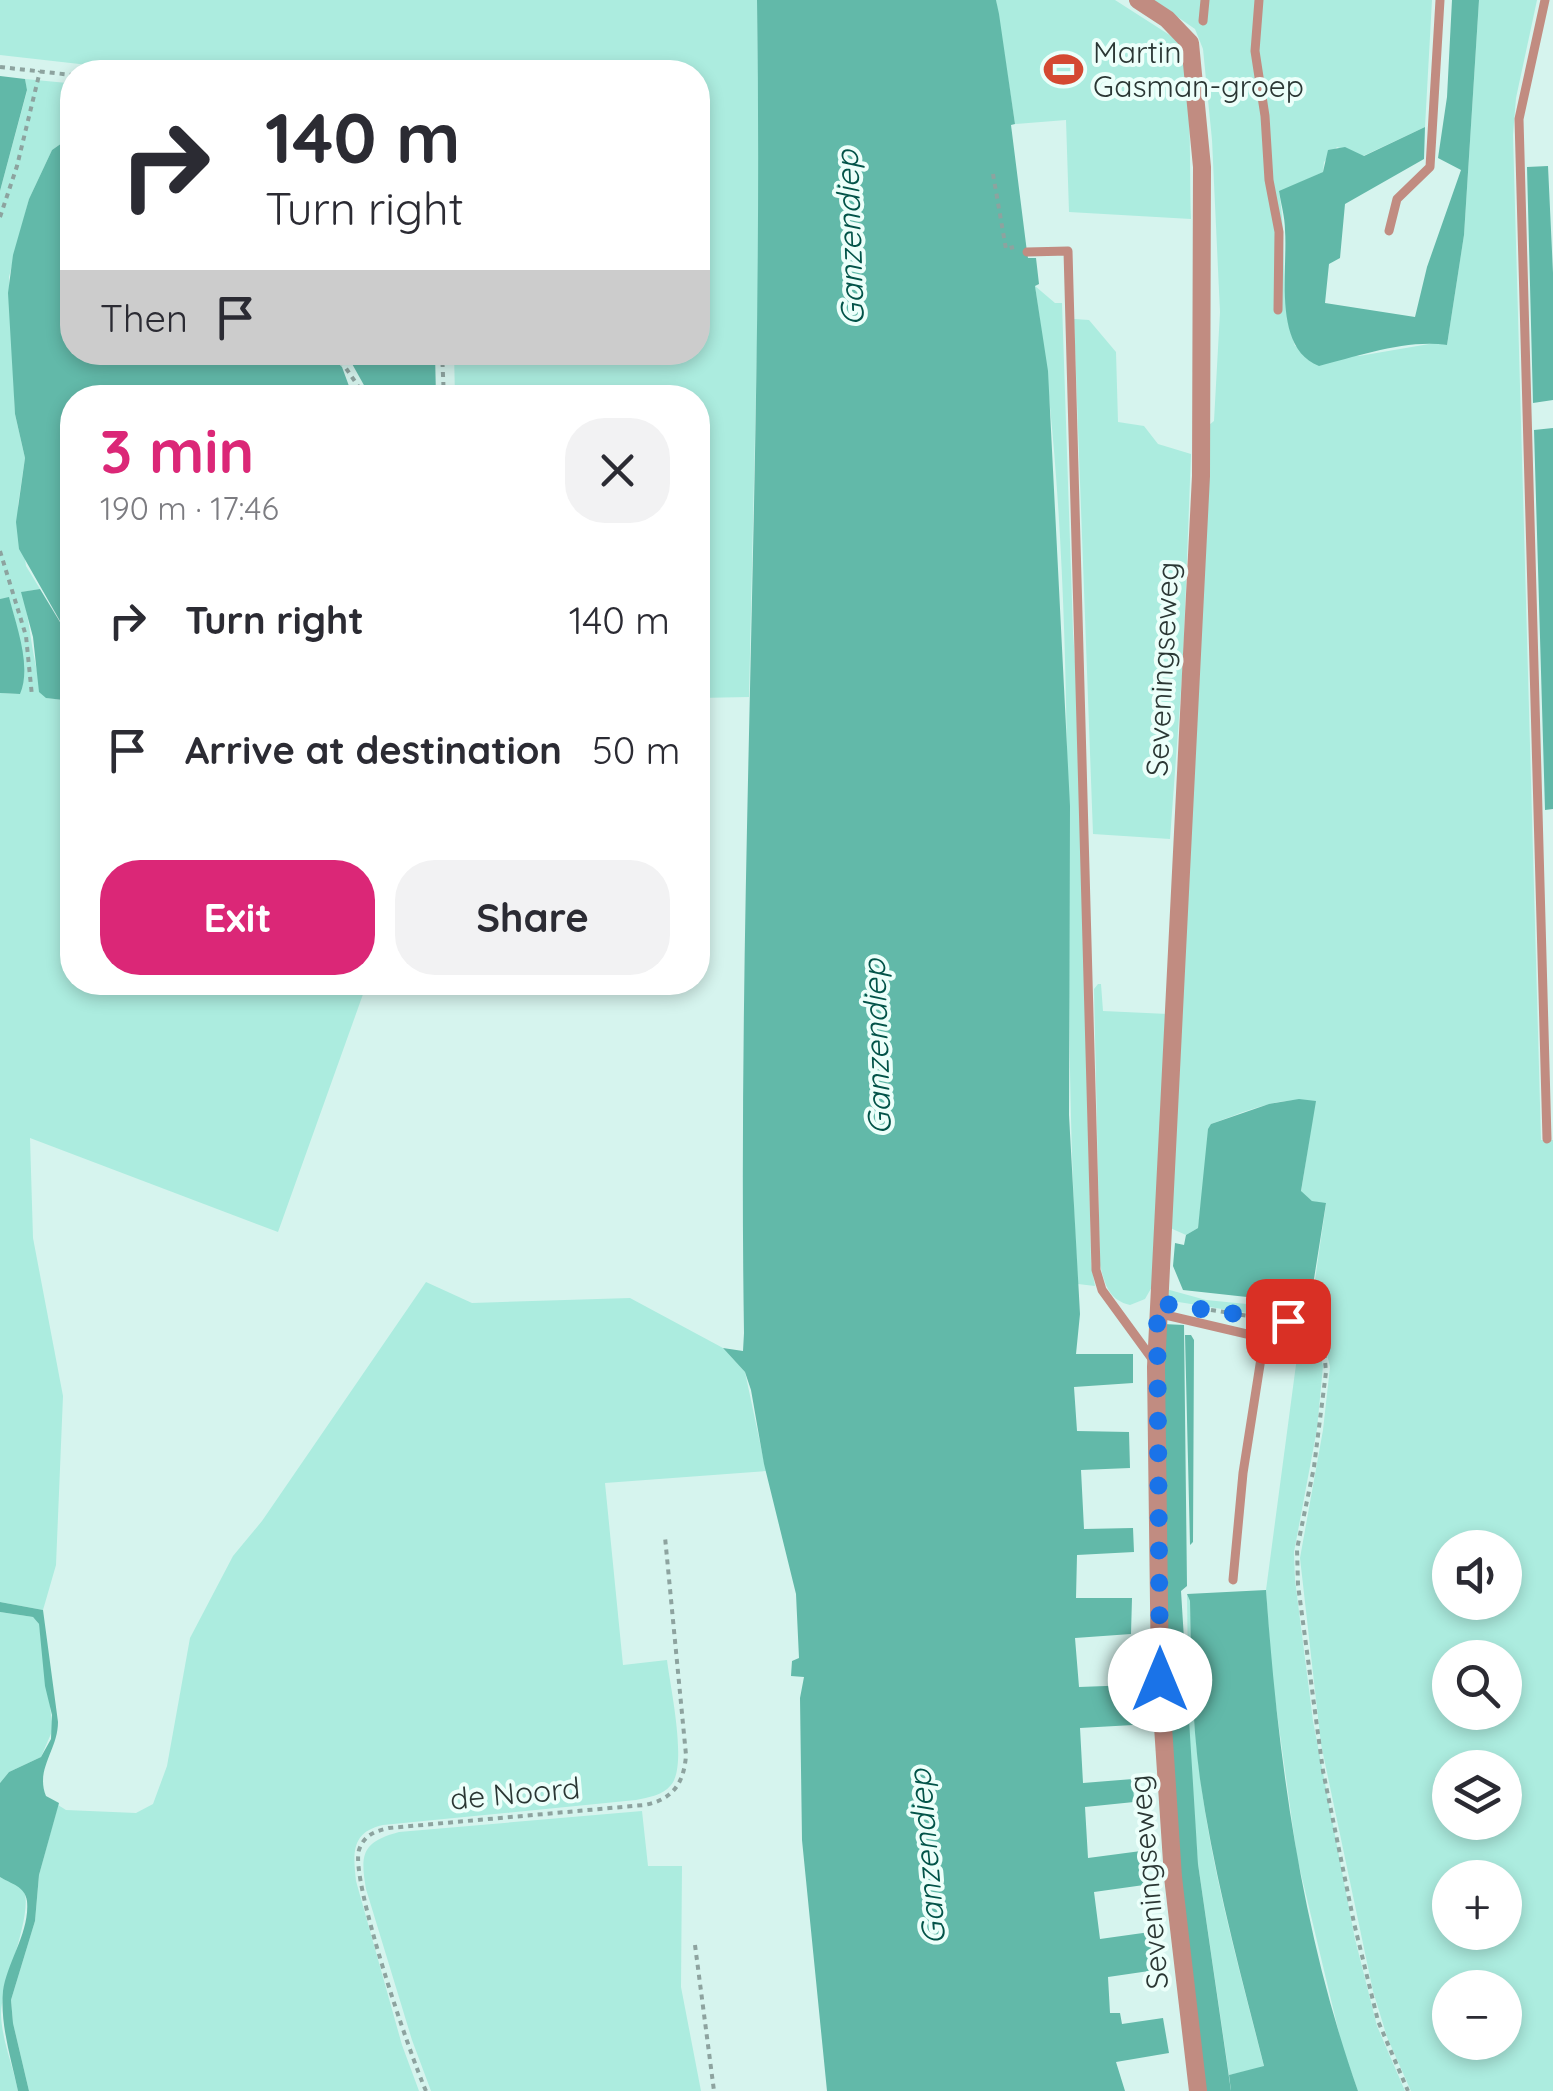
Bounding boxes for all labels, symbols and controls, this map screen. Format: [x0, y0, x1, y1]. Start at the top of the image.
place label: Martin Gasman-groep [1093, 33, 1304, 105]
sports icon: Martin Gasman-groep [1042, 49, 1084, 91]
text: 140 m [265, 93, 461, 181]
icon: right [100, 100, 230, 230]
water label: Ganzendiep [826, 148, 872, 327]
text: Turn right [265, 180, 464, 236]
icon: arrive [208, 290, 263, 345]
text: Then [100, 294, 188, 342]
text: 3 min [100, 413, 254, 488]
button: close [565, 418, 670, 523]
text: 190 m · 17:46 [100, 488, 279, 528]
street label: Seveningseweg [1137, 561, 1187, 777]
icon: right [100, 593, 155, 648]
text: Turn right [185, 596, 364, 644]
text: 140 m [569, 596, 670, 644]
icon: arrive [100, 723, 155, 778]
text: Arrive at destination [185, 726, 562, 774]
text: 50 m [592, 726, 680, 774]
button: Exit [100, 860, 375, 975]
button: Share [395, 860, 670, 975]
water label: Ganzendiep [853, 957, 899, 1136]
pin [1246, 1279, 1331, 1364]
icon: arrive [1261, 1294, 1316, 1349]
map controls [1432, 1530, 1522, 2060]
button: sound [1432, 1530, 1522, 1620]
position arrow [1108, 1628, 1212, 1732]
button: search [1432, 1640, 1522, 1730]
button: layers [1432, 1750, 1522, 1840]
water label: Ganzendiep [898, 1766, 954, 1946]
street label: de Noord [448, 1768, 582, 1818]
street label: Seveningseweg [1120, 1773, 1176, 1991]
button: + [1432, 1860, 1522, 1950]
button: − [1432, 1970, 1522, 2060]

